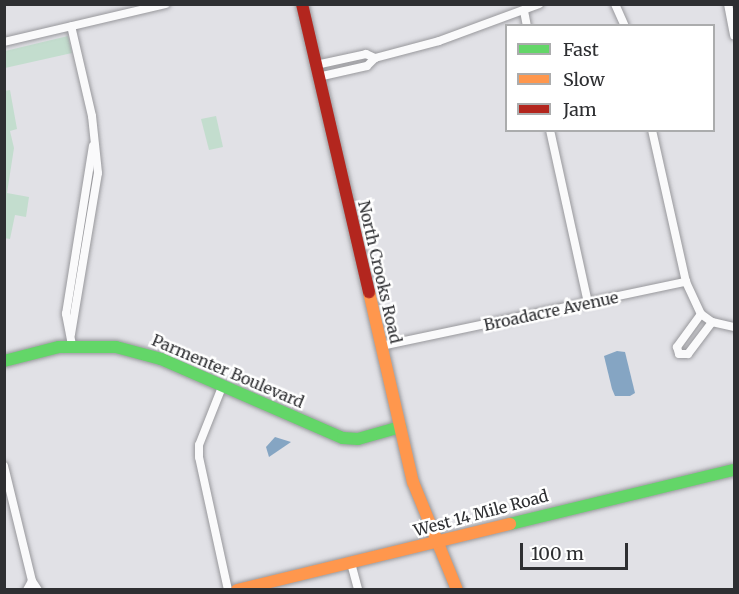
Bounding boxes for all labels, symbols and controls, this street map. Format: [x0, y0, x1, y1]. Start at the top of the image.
legend [505, 24, 715, 132]
text: Fast [563, 38, 599, 61]
text: Slow [563, 68, 605, 91]
text: Jam [563, 98, 597, 121]
street label: North Crooks Road [354, 199, 406, 345]
street label: Broadacre Avenue [482, 287, 620, 335]
street label: Parmenter Boulevard [149, 330, 307, 412]
street label: West 14 Mile Road [412, 486, 550, 540]
scale bar [523, 531, 631, 569]
text: 100 m [531, 542, 584, 565]

